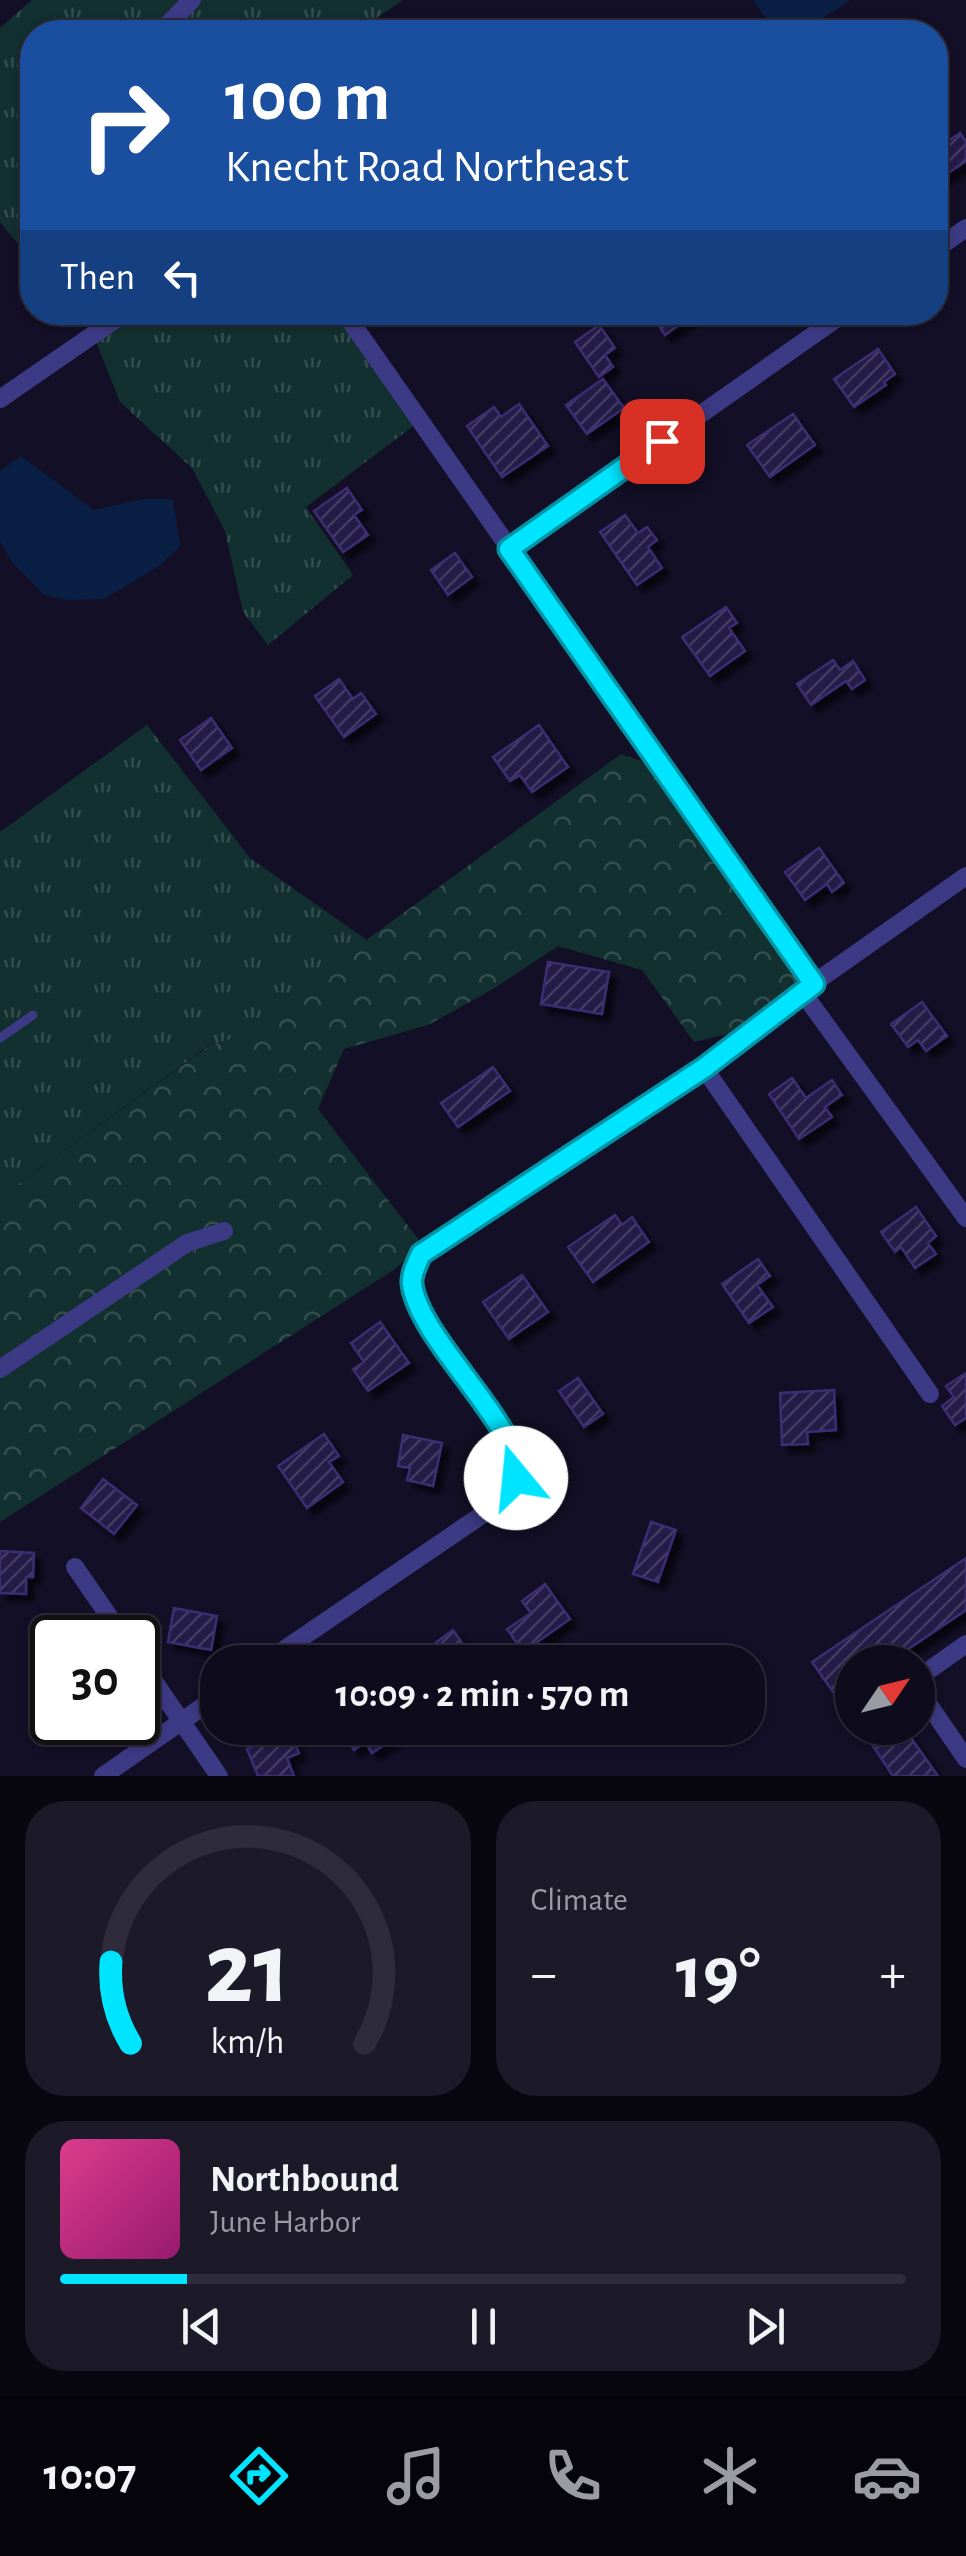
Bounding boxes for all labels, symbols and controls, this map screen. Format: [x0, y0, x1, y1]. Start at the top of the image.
icon: right [60, 60, 190, 190]
text: 100 m [225, 63, 390, 133]
text: Knecht Road Northeast [225, 145, 629, 190]
icon: left [155, 250, 210, 305]
text: Then [60, 259, 135, 297]
pin [620, 399, 705, 484]
icon: arrive [635, 414, 690, 469]
position arrow [464, 1426, 568, 1530]
speed limit sign: 30 [30, 1615, 160, 1745]
north arrow [835, 1645, 935, 1745]
map controls [835, 1645, 935, 1745]
text: 10:09 · 2 min · 570 m [335, 1676, 630, 1714]
text: Climate [531, 1884, 628, 1916]
text: 21 [205, 1918, 291, 2022]
text: 19° [676, 1937, 761, 2012]
text: − [531, 1947, 557, 2002]
text: + [880, 1947, 906, 2002]
text: km/h [211, 2024, 285, 2060]
text: Northbound [210, 2161, 399, 2199]
text: June Harbor [210, 2206, 360, 2238]
icon: previous [174, 2299, 229, 2354]
icon: pause [456, 2299, 511, 2354]
icon: next [738, 2299, 793, 2354]
icon: directions [224, 2441, 294, 2511]
icon: music [381, 2441, 451, 2511]
icon: phone [538, 2441, 608, 2511]
icon: climate [695, 2441, 765, 2511]
icon: car [852, 2441, 922, 2511]
text: 10:07 [44, 2453, 136, 2498]

